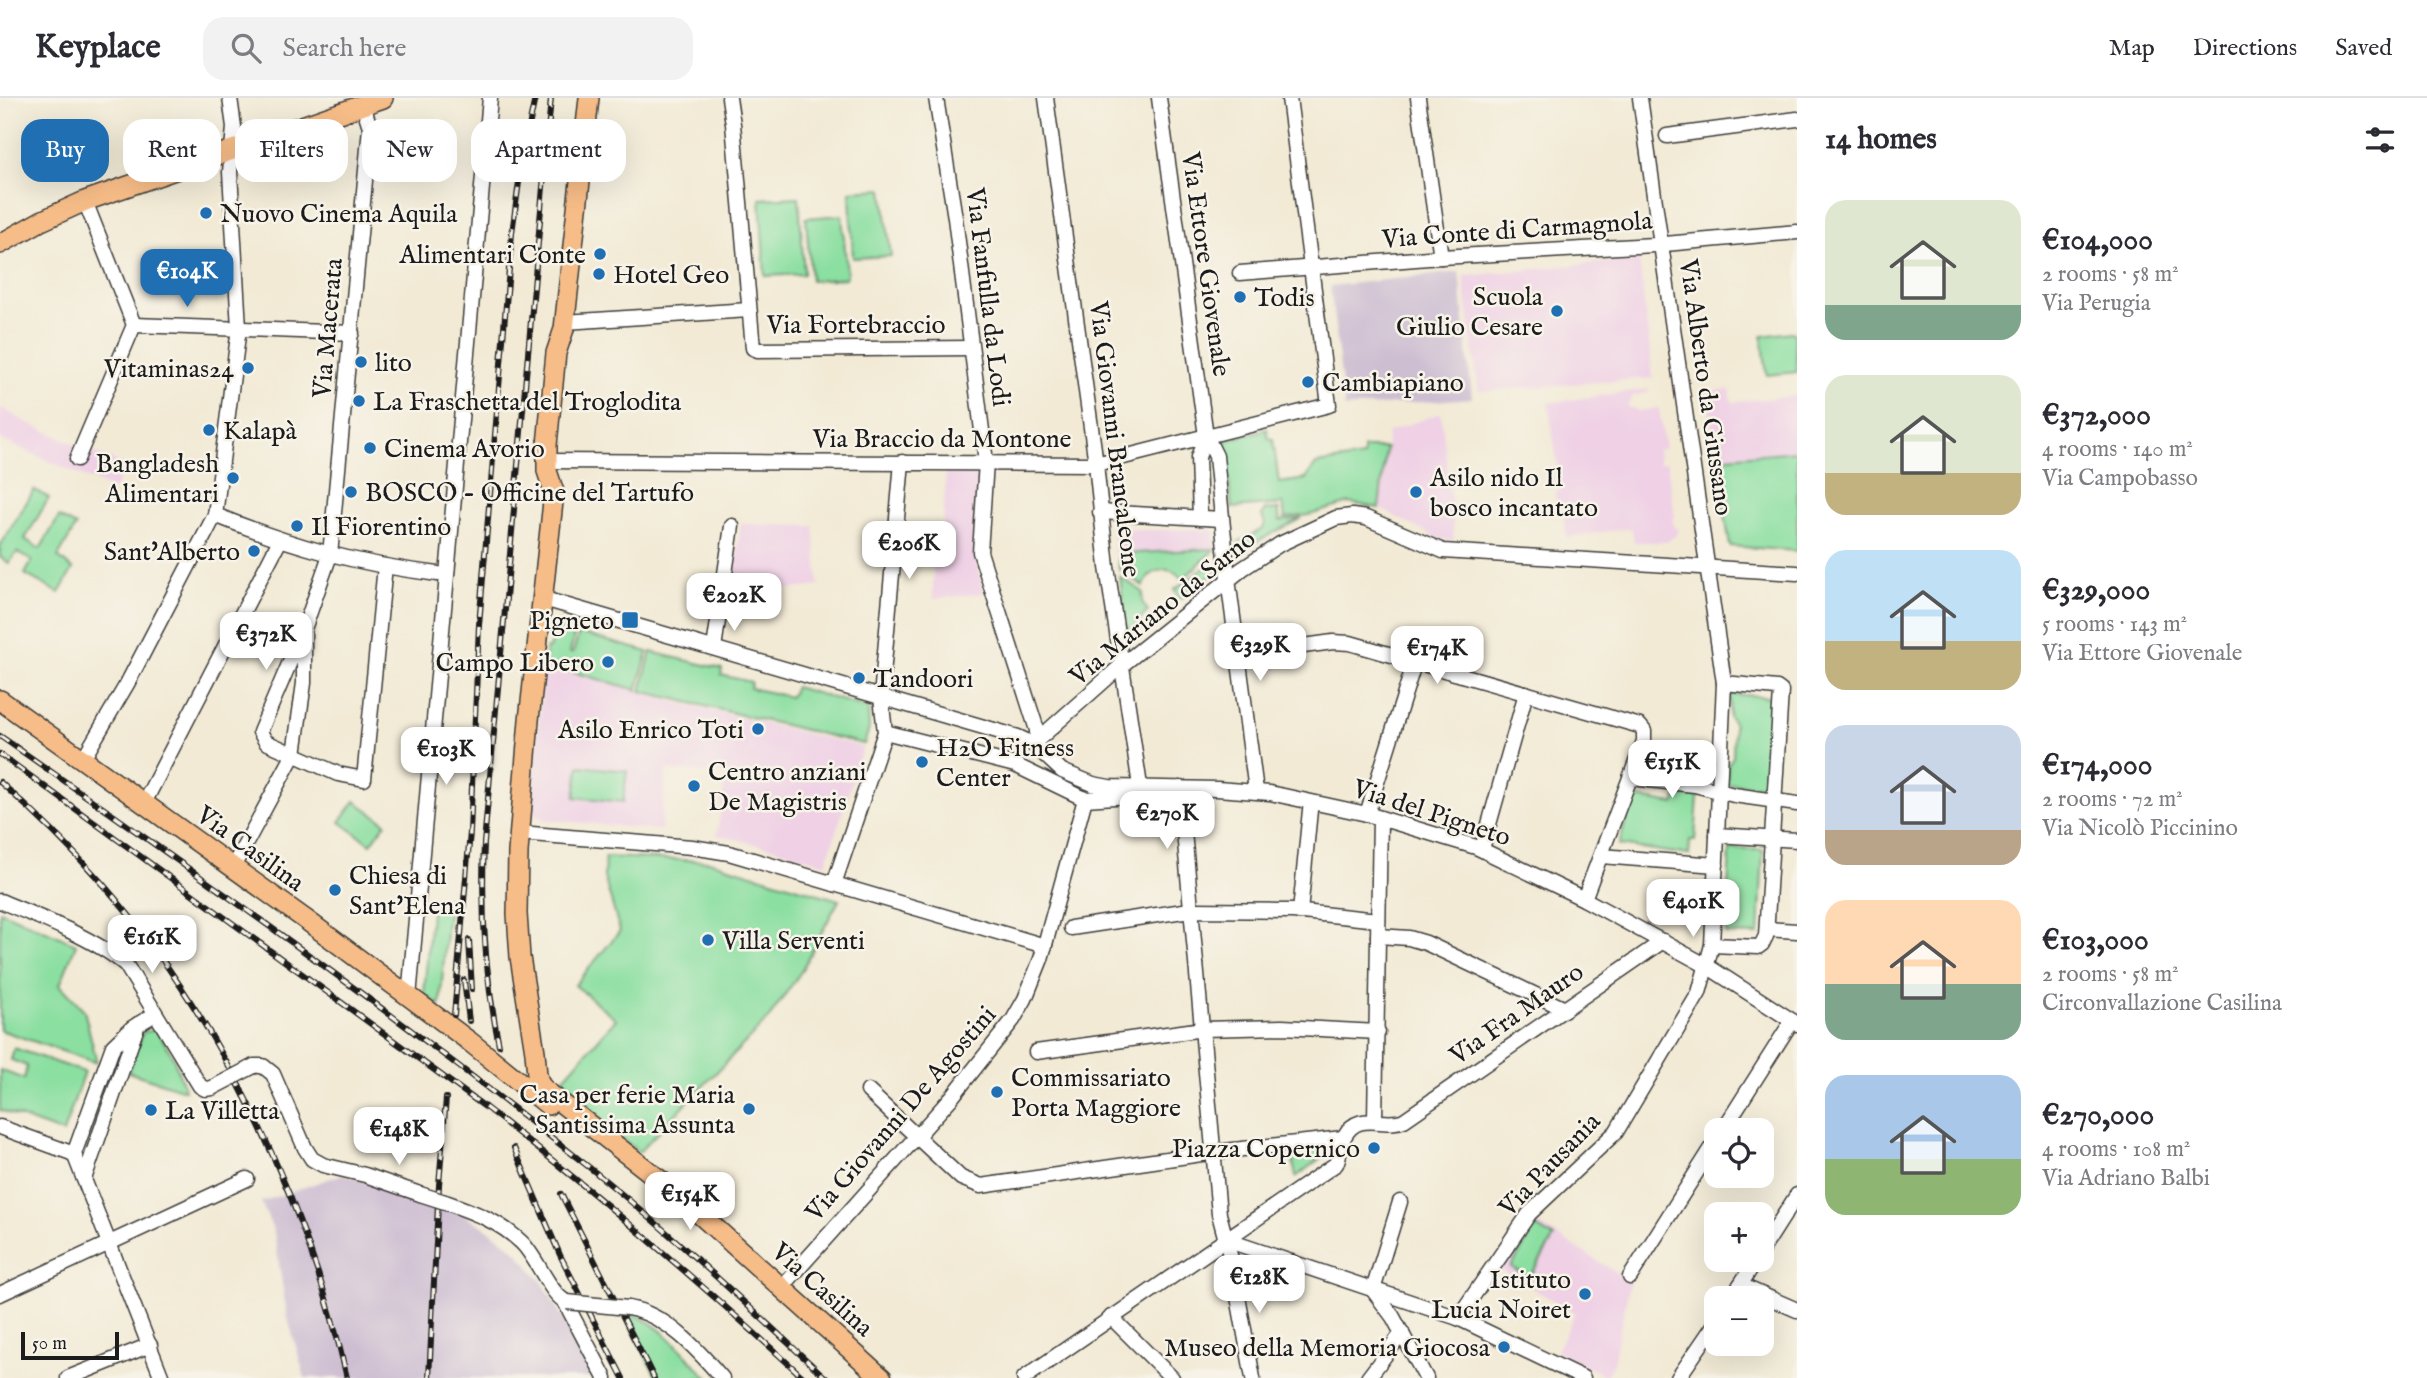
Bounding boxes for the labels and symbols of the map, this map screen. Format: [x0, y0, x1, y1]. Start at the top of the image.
street label: Via Ettore Giovenale [1173, 149, 1238, 379]
street label: Via Fanfulla da Lodi [958, 185, 1017, 409]
place label: Nuovo Cinema Aquila [220, 198, 458, 231]
marker: Nuovo Cinema Aquila [198, 205, 214, 221]
street label: Via Conte di Carmagnola [1380, 205, 1654, 256]
place label: Alimentari Conte [398, 239, 586, 272]
marker: Alimentari Conte [592, 246, 608, 262]
pin: €104K [138, 250, 236, 309]
street label: Via Macerata [306, 256, 351, 401]
street label: Via Alberto da Giussano [1671, 256, 1740, 518]
place label: Hotel Geo [613, 259, 729, 292]
marker: Hotel Geo [591, 266, 607, 282]
place label: Scuola Giulio Cesare [1396, 281, 1544, 344]
place label: Todis [1254, 282, 1315, 315]
marker: Todis [1232, 289, 1248, 305]
street label: Via Giovanni Brancaleone [1081, 298, 1148, 579]
marker: Scuola Giulio Cesare [1549, 303, 1565, 319]
street label: Via Fortebraccio [765, 309, 946, 342]
place label: lito [375, 347, 412, 380]
place label: Vitaminas24 [103, 353, 234, 386]
marker: lito [353, 354, 369, 370]
marker: Vitaminas24 [240, 360, 256, 376]
place label: Cambiapiano [1322, 367, 1464, 400]
marker: Cambiapiano [1300, 374, 1316, 390]
place label: La Fraschetta del Troglodita [373, 386, 682, 419]
marker: La Fraschetta del Troglodita [351, 393, 367, 409]
place label: Kalapà [223, 415, 297, 448]
marker: Kalapà [201, 422, 217, 438]
street label: Via Braccio da Montone [812, 423, 1072, 456]
place label: Cinema Avorio [384, 433, 545, 466]
marker: Cinema Avorio [362, 440, 378, 456]
place label: Bangladesh Alimentari [95, 448, 219, 511]
place label: Asilo nido Il bosco incantato [1429, 462, 1598, 525]
marker: Bangladesh Alimentari [225, 470, 241, 486]
place label: BOSCO - Officine del Tartufo [365, 477, 694, 510]
marker: BOSCO - Officine del Tartufo [343, 484, 359, 500]
marker: Asilo nido Il bosco incantato [1408, 484, 1424, 500]
place label: Il Fiorentino [311, 511, 451, 544]
marker: Il Fiorentino [289, 518, 305, 534]
pin: €206K [860, 522, 958, 581]
street label: Via Mariano da Sarno [1062, 523, 1263, 694]
place label: Sant'Alberto [104, 536, 240, 569]
marker: Sant'Alberto [246, 543, 262, 559]
pin: €202K [685, 574, 783, 633]
place label: Pigneto [529, 605, 614, 638]
marker: Pigneto [620, 610, 640, 630]
pin: €372K [217, 612, 315, 672]
pin: €329K [1211, 624, 1309, 683]
pin: €174K [1388, 626, 1486, 686]
place label: Campo Libero [436, 647, 594, 680]
marker: Campo Libero [600, 654, 616, 670]
place label: Tandoori [873, 663, 973, 696]
marker: Tandoori [851, 670, 867, 686]
place label: Asilo Enrico Toti [557, 714, 744, 747]
marker: Asilo Enrico Toti [750, 721, 766, 737]
pin: €103K [397, 728, 495, 787]
place label: H2O Fitness Center [936, 732, 1074, 795]
pin: €151K [1623, 740, 1721, 800]
marker: H2O Fitness Center [914, 754, 930, 770]
place label: Centro anziani De Magistris [708, 756, 867, 819]
street label: Via del Pigneto [1347, 772, 1515, 854]
marker: Centro anziani De Magistris [686, 778, 702, 794]
pin: €270K [1118, 792, 1216, 851]
street label: Via Casilina [189, 798, 311, 900]
place label: Chiesa di Sant'Elena [349, 860, 466, 923]
pin: €401K [1644, 880, 1742, 939]
marker: Chiesa di Sant'Elena [327, 882, 343, 898]
pin: €161K [103, 916, 201, 975]
place label: Villa Serventi [721, 925, 865, 958]
marker: Villa Serventi [700, 932, 716, 948]
street label: Via Fra Mauro [1443, 956, 1590, 1073]
street label: Via Giovanni De Agostini [798, 999, 1004, 1229]
place label: Commissariato Porta Maggiore [1011, 1062, 1181, 1125]
place label: Casa per ferie Maria Santissima Assunta [519, 1079, 736, 1142]
marker: Commissariato Porta Maggiore [989, 1084, 1005, 1100]
place label: La Villetta [165, 1095, 280, 1128]
marker: Casa per ferie Maria Santissima Assunta [741, 1101, 757, 1117]
marker: La Villetta [143, 1102, 159, 1118]
street label: Via Pausania [1491, 1105, 1609, 1225]
pin: €148K [350, 1108, 448, 1167]
place label: Piazza Copernico [1172, 1133, 1360, 1166]
marker: Piazza Copernico [1366, 1140, 1382, 1156]
pin: €154K [641, 1172, 739, 1232]
street label: Via Casilina [763, 1235, 880, 1345]
pin: €128K [1210, 1256, 1308, 1315]
place label: Istituto Lucia Noiret [1431, 1264, 1571, 1327]
marker: Istituto Lucia Noiret [1577, 1286, 1593, 1302]
scale bar [21, 1329, 119, 1361]
place label: Museo della Memoria Giocosa [1164, 1332, 1491, 1365]
marker: Museo della Memoria Giocosa [1496, 1339, 1512, 1355]

